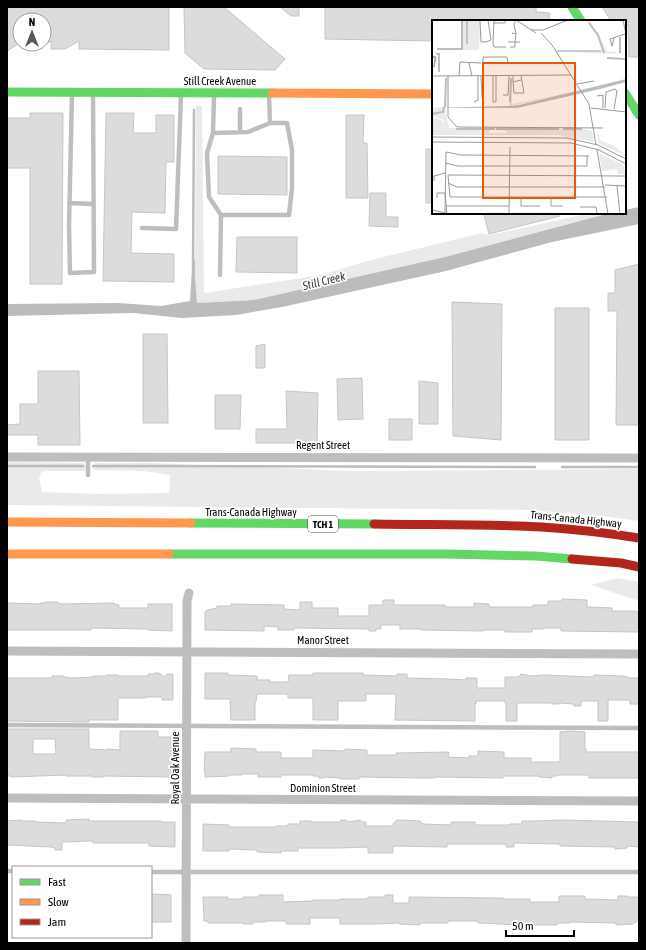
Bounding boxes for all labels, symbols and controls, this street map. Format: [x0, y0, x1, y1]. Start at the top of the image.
north arrow [12, 12, 52, 52]
text: N [29, 16, 35, 28]
inset map [432, 20, 626, 214]
street label: Still Creek Avenue [184, 75, 256, 87]
water label: Still Creek [300, 269, 348, 293]
street label: Regent Street [296, 439, 350, 451]
street label: Trans-Canada Highway [205, 506, 297, 518]
street label: Trans-Canada Highway [530, 508, 623, 530]
road number: TCH 1 [308, 516, 338, 532]
street label: Manor Street [297, 634, 349, 646]
street label: Royal Oak Avenue [169, 732, 181, 804]
street label: Dominion Street [290, 782, 356, 794]
legend [12, 866, 152, 938]
text: Fast [48, 875, 66, 889]
text: Slow [48, 895, 69, 909]
scale bar [506, 912, 574, 938]
text: Jam [48, 915, 66, 929]
text: 50 m [512, 919, 534, 933]

